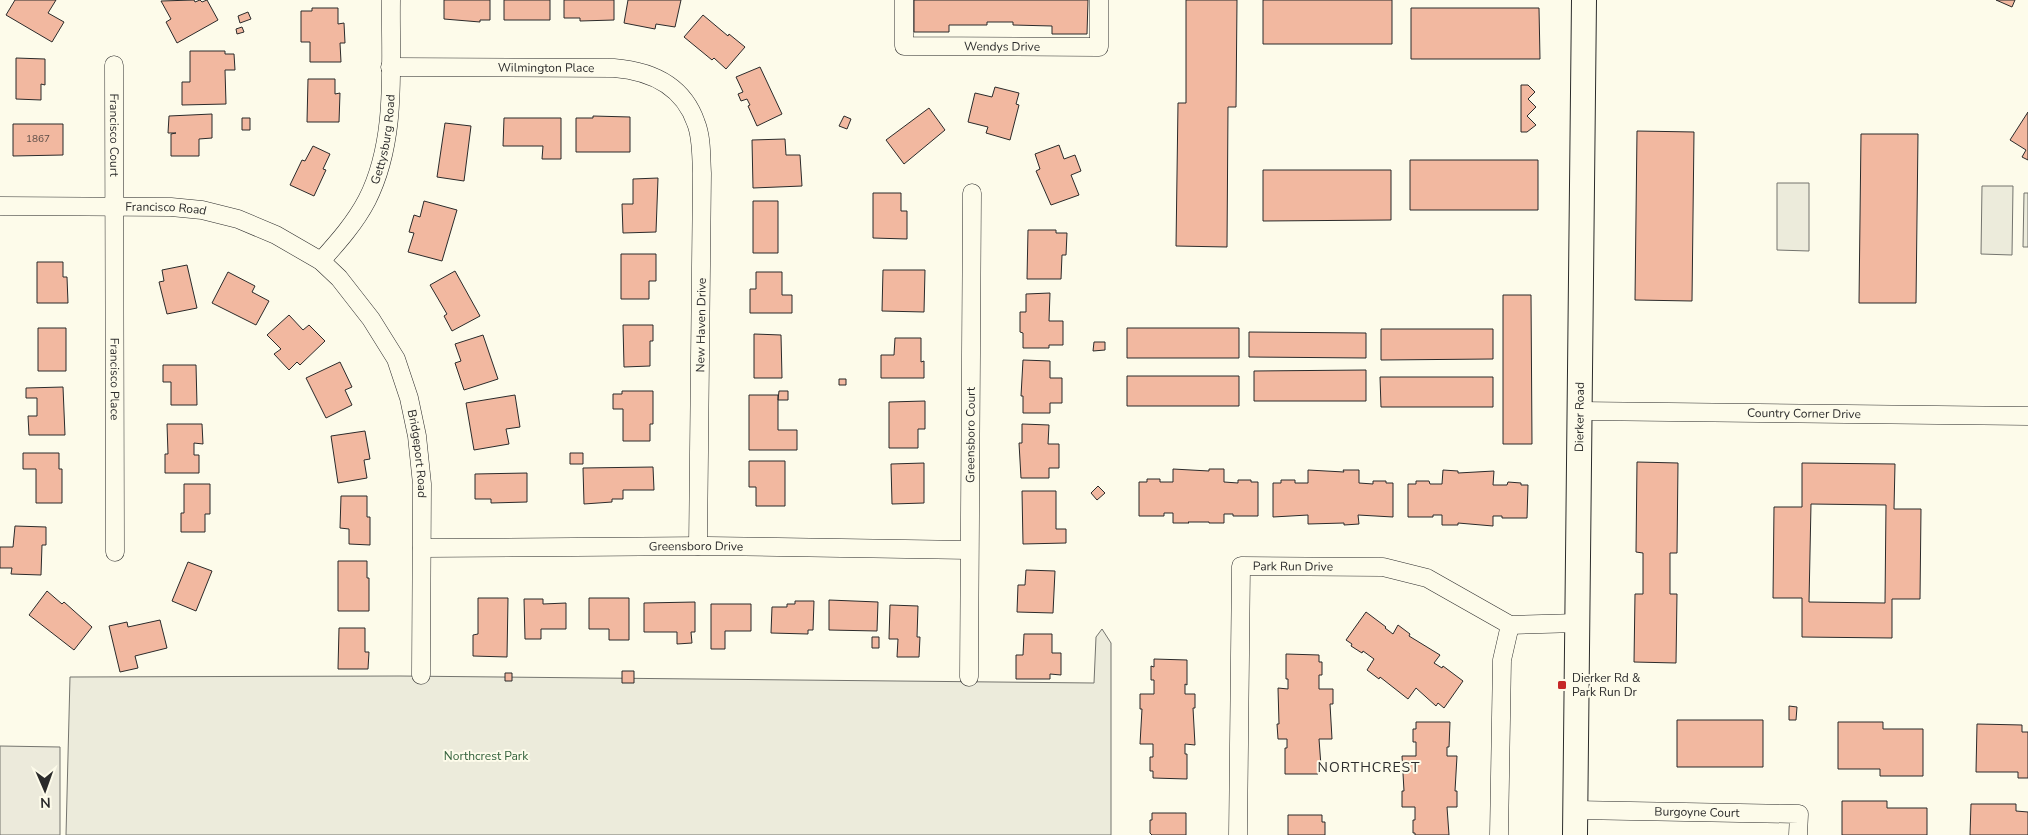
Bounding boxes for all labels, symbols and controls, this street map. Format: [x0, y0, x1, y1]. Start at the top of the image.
street label: Wendys Drive [964, 38, 1040, 55]
street label: Wilmington Place [498, 59, 594, 76]
street label: Francisco Court [106, 93, 122, 177]
street label: Gettysburg Road [367, 94, 399, 187]
house number: 1867 [26, 132, 50, 146]
street label: Francisco Road [125, 199, 208, 219]
street label: New Haven Drive [692, 278, 710, 372]
street label: Francisco Place [107, 338, 123, 420]
street label: Dierker Road [1571, 382, 1588, 452]
street label: Greensboro Court [962, 386, 979, 483]
street label: Country Corner Drive [1747, 405, 1861, 422]
street label: Bridgeport Road [404, 408, 430, 498]
street label: Greensboro Drive [649, 538, 743, 555]
street label: Park Run Drive [1253, 558, 1333, 575]
place label: Dierker Rd & Park Run Dr [1572, 670, 1641, 700]
marker: Dierker Rd & Park Run Dr [1556, 679, 1568, 691]
park label: Northcrest Park [444, 748, 529, 764]
district label: NORTHCREST [1318, 758, 1420, 777]
north arrow [20, 765, 70, 815]
text: N [40, 793, 51, 812]
street label: Burgoyne Court [1654, 803, 1740, 821]

